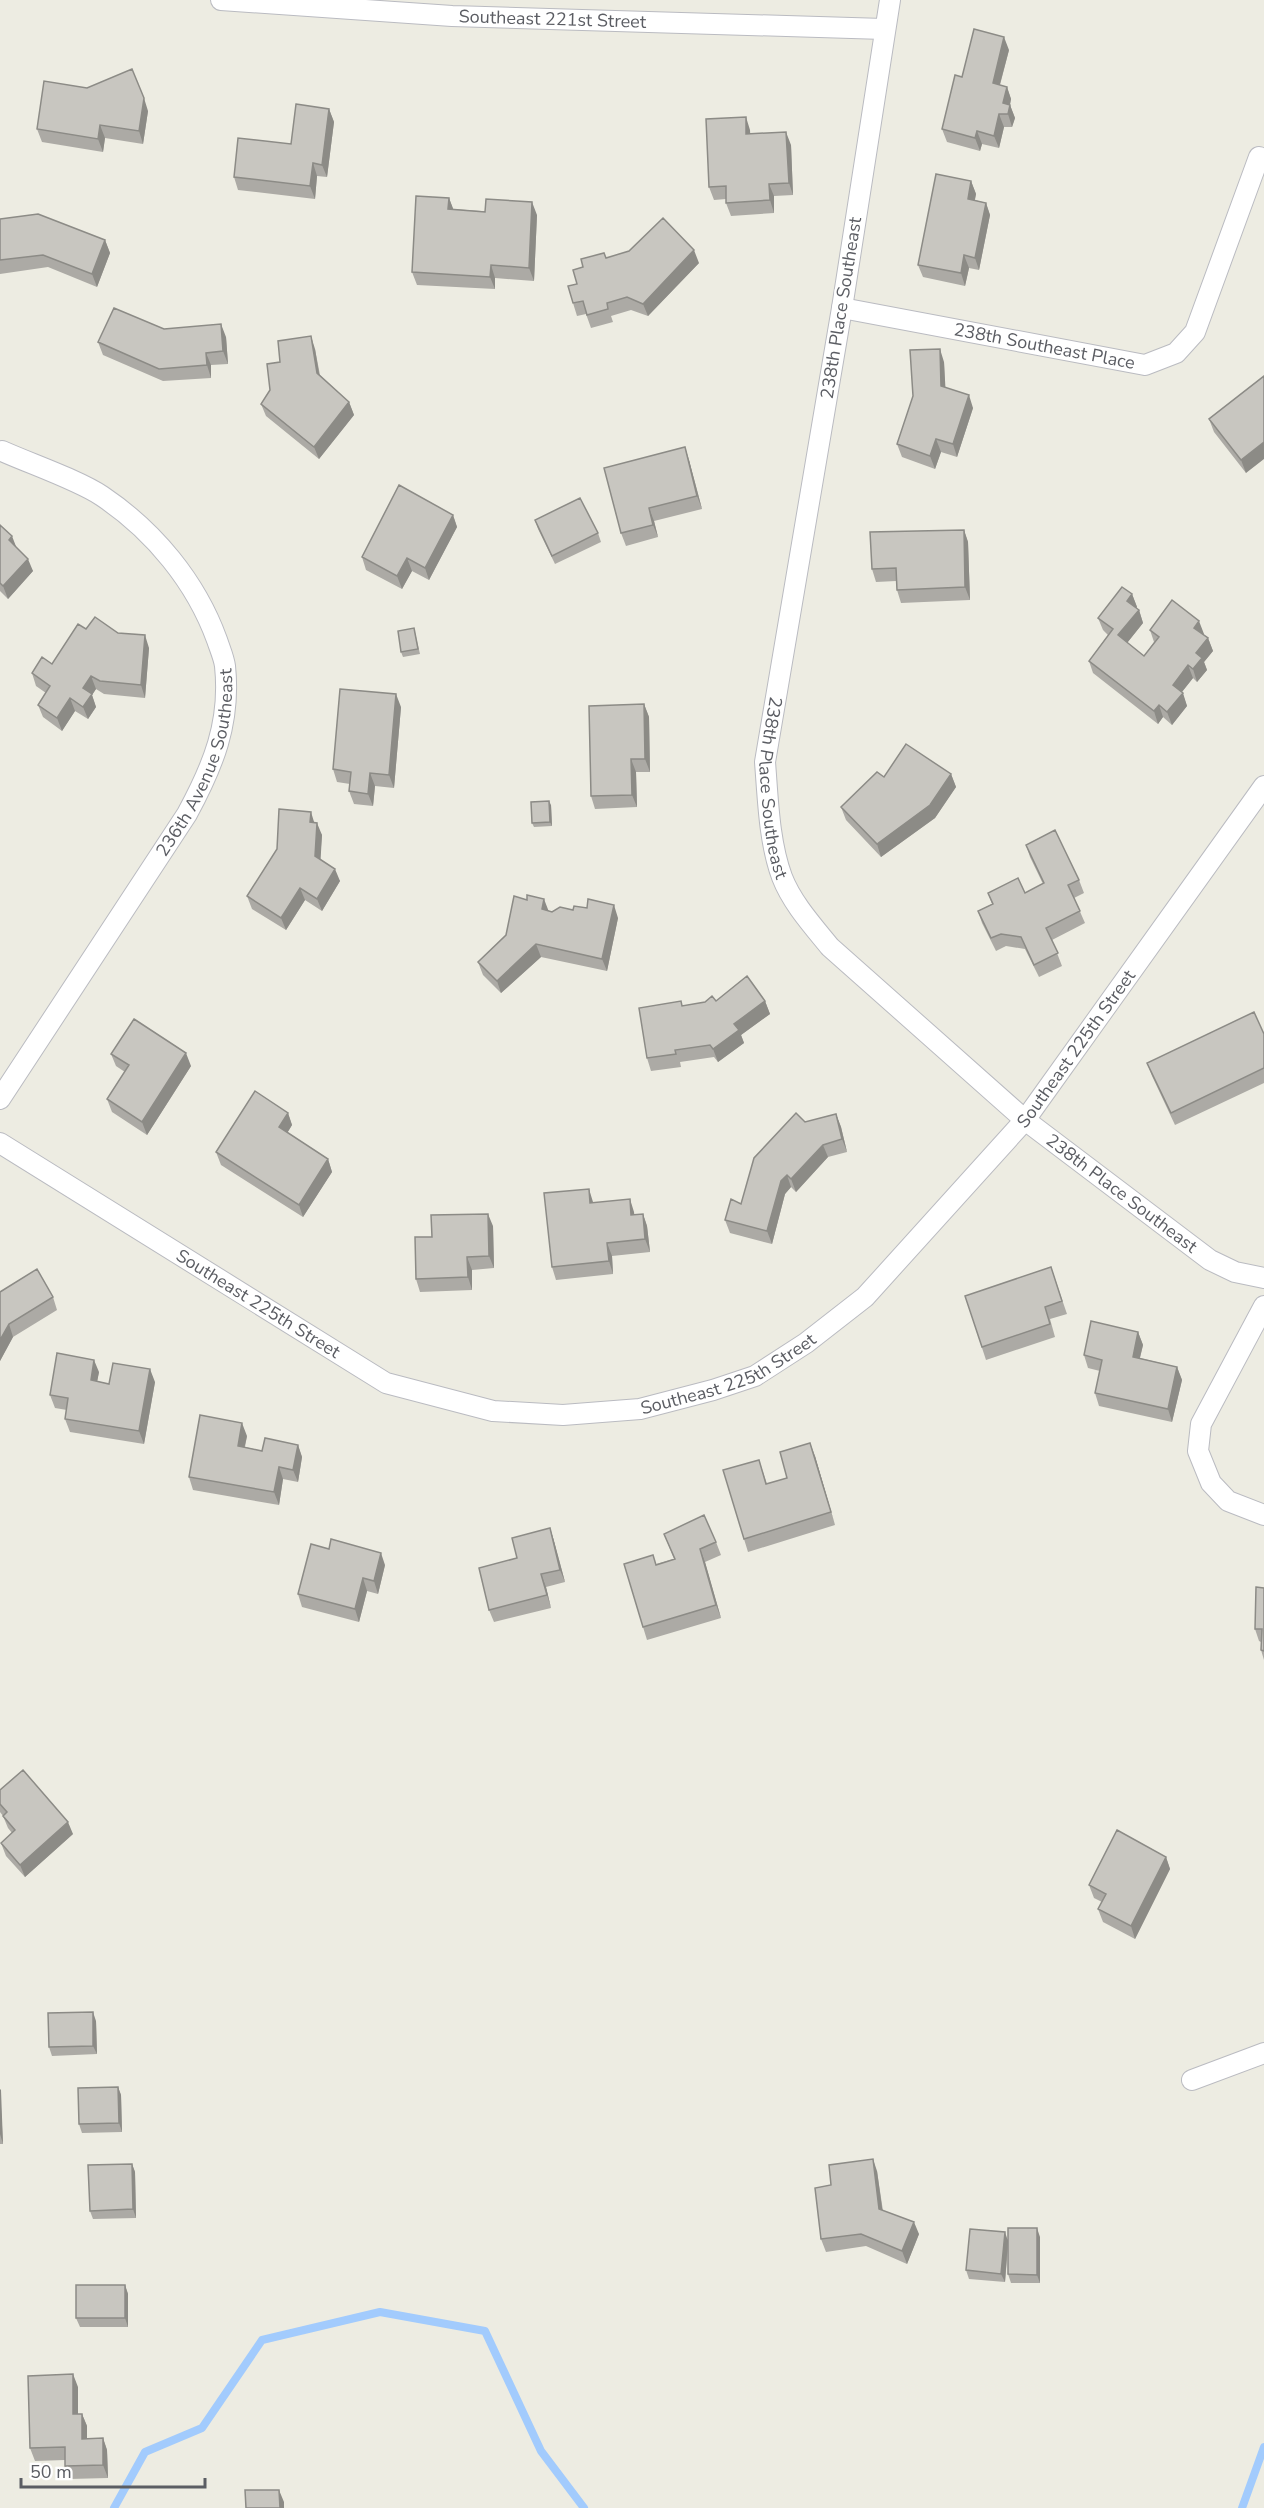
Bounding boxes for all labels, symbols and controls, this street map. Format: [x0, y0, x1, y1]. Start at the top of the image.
street label: Southeast 221st Street [458, 4, 647, 34]
street label: 238th Place Southeast [815, 215, 867, 401]
street label: 238th Southeast Place [952, 317, 1137, 375]
street label: 236th Avenue Southeast [150, 667, 238, 861]
street label: 238th Place Southeast [753, 695, 794, 883]
street label: Southeast 225th Street [1011, 964, 1141, 1133]
street label: 238th Place Southeast [1041, 1128, 1203, 1259]
street label: Southeast 225th Street [171, 1243, 345, 1364]
street label: Southeast 225th Street [638, 1327, 822, 1420]
scale bar [21, 2451, 206, 2489]
text: 50 m [30, 2460, 72, 2484]

